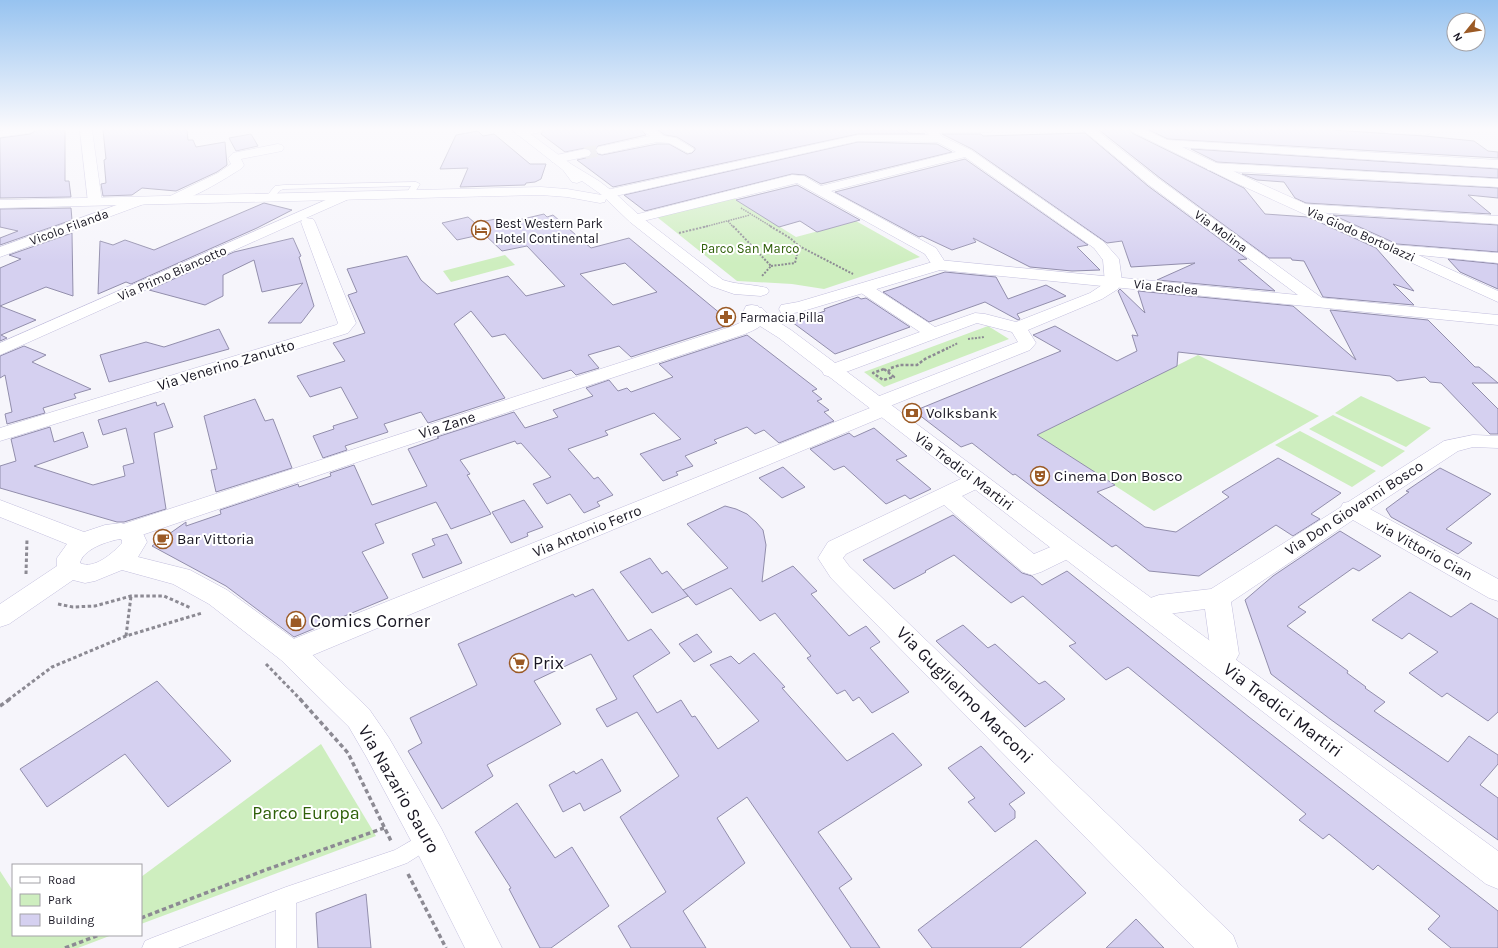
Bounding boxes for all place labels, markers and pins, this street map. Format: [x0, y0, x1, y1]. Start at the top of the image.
place label: Best Western Park Hotel Continental [495, 216, 603, 246]
hotel icon: Best Western Park Hotel Continental [470, 219, 492, 241]
pharmacy icon: Farmacia Pilla [715, 306, 737, 328]
place label: Farmacia Pilla [740, 310, 824, 325]
bank icon: Volksbank [901, 402, 923, 424]
place label: Volksbank [926, 404, 997, 422]
theatre icon: Cinema Don Bosco [1029, 465, 1051, 487]
place label: Cinema Don Bosco [1054, 467, 1182, 485]
cafe icon: Bar Vittoria [152, 528, 174, 550]
place label: Bar Vittoria [177, 530, 254, 548]
shop icon: Comics Corner [285, 610, 307, 632]
place label: Comics Corner [310, 610, 431, 632]
supermarket icon: Prix [508, 652, 530, 674]
place label: Prix [533, 652, 564, 674]

